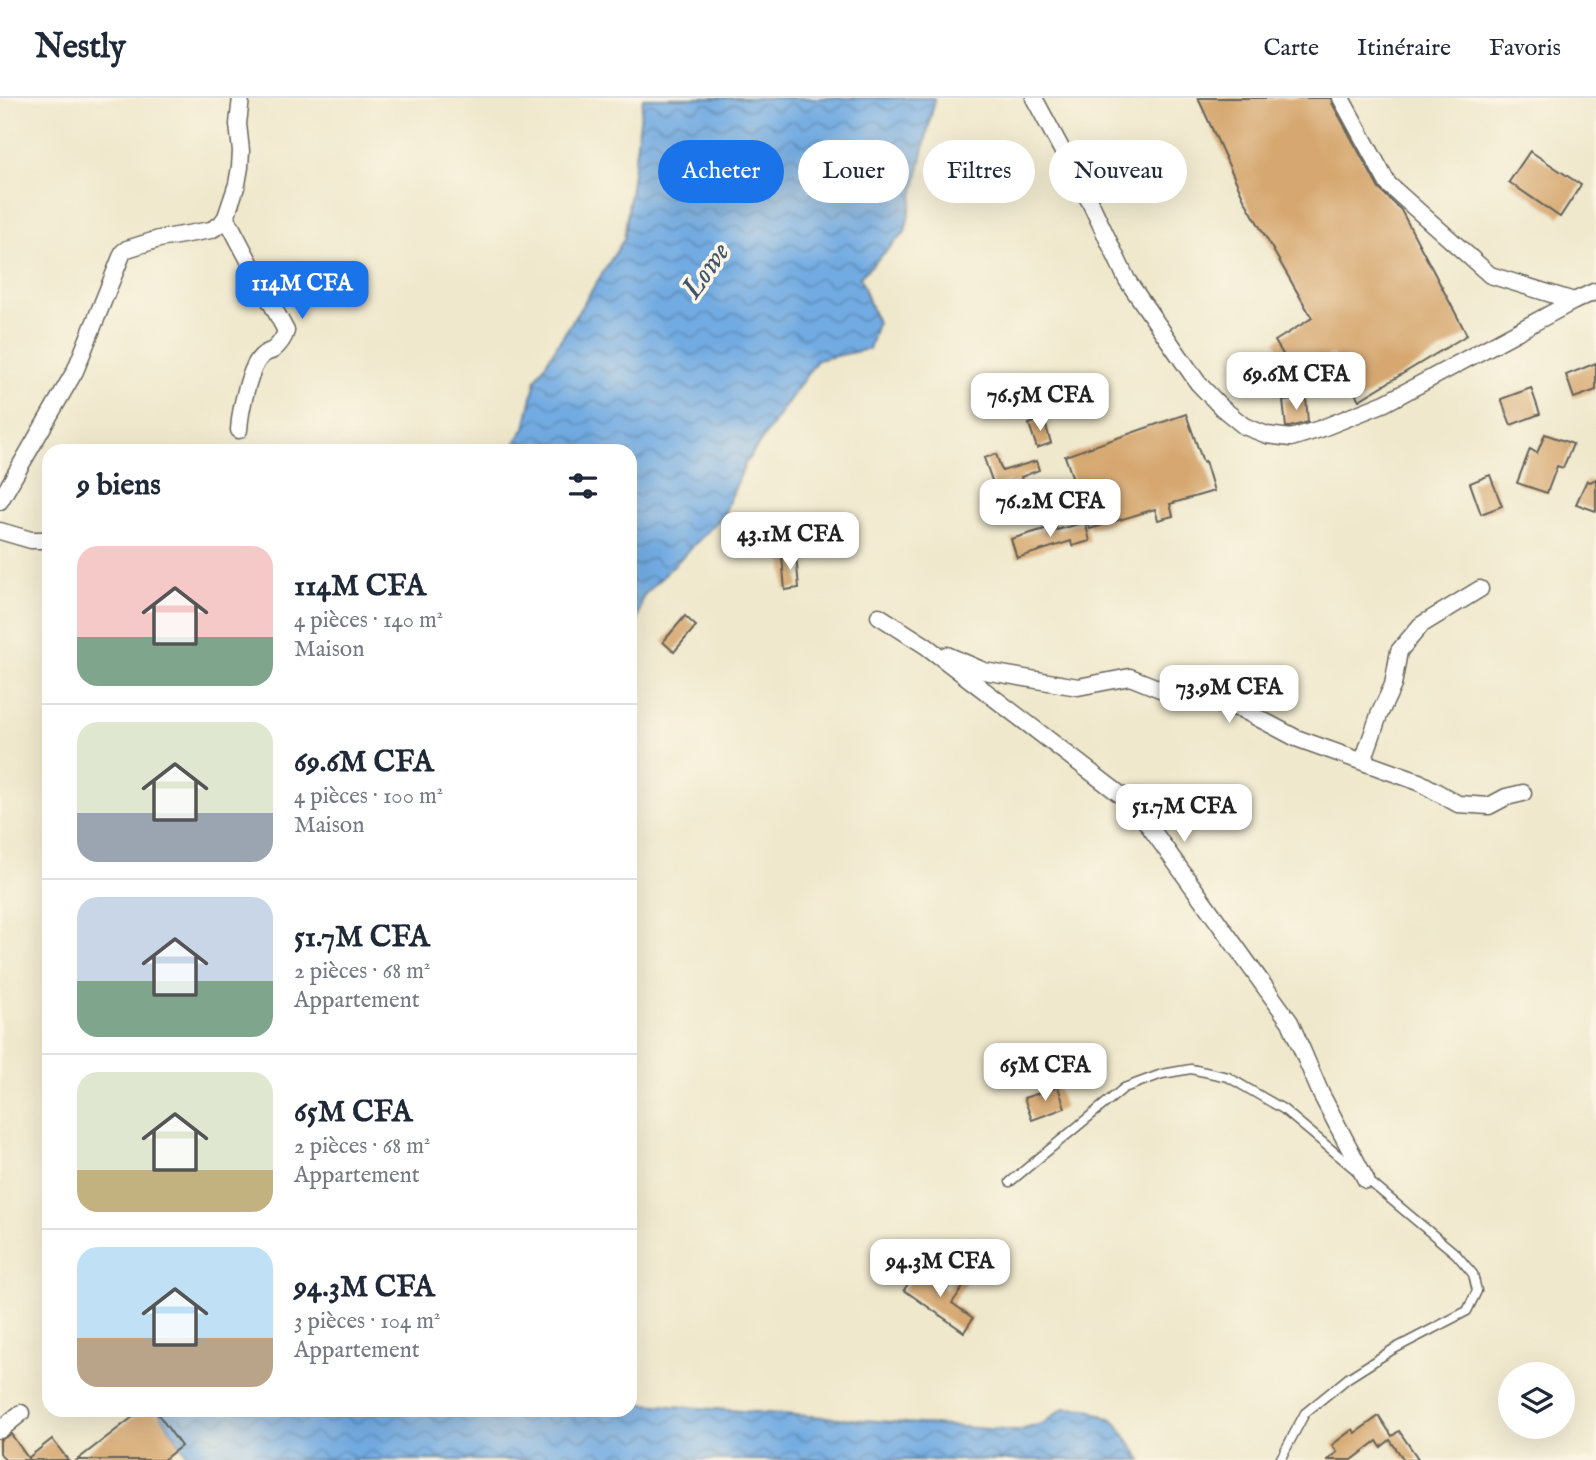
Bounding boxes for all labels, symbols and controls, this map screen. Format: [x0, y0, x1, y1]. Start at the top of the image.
text: Nestly [35, 27, 126, 69]
text: Carte [1263, 33, 1319, 64]
text: Itinéraire [1357, 33, 1451, 64]
text: Favoris [1489, 33, 1561, 64]
chip: Acheter [658, 140, 784, 203]
chip: Louer [798, 140, 909, 203]
chip: Filtres [923, 140, 1035, 203]
chip: Nouveau [1049, 140, 1187, 203]
water label: Lowe [673, 235, 740, 308]
pin: 114M CFA [230, 262, 374, 321]
text: 114M CFA [251, 269, 353, 298]
pin: 69.6M CFA [1216, 352, 1376, 412]
text: 69.6M CFA [1243, 360, 1350, 389]
pin: 76.5M CFA [960, 374, 1120, 433]
text: 76.5M CFA [987, 381, 1093, 410]
text: 9 biens [77, 467, 161, 505]
icon: filters [564, 467, 602, 505]
pin: 76.2M CFA [970, 480, 1130, 539]
text: 76.2M CFA [996, 487, 1104, 516]
pin: 43.1M CFA [710, 512, 870, 572]
text: 43.1M CFA [737, 520, 843, 549]
text: 114M CFA [294, 568, 426, 606]
icon: home [133, 574, 217, 658]
text: 4 pièces · 140 m² [294, 606, 443, 635]
text: Maison [294, 635, 364, 664]
pin: 73.9M CFA [1149, 666, 1309, 725]
text: 73.9M CFA [1176, 673, 1282, 702]
text: 69.6M CFA [294, 744, 434, 782]
icon: home [133, 750, 217, 834]
text: 4 pièces · 100 m² [294, 782, 443, 811]
pin: 51.7M CFA [1104, 784, 1264, 844]
text: 51.7M CFA [1132, 792, 1236, 821]
text: Maison [294, 811, 364, 840]
text: 51.7M CFA [294, 919, 430, 957]
icon: home [133, 925, 217, 1009]
text: 2 pièces · 68 m² [294, 957, 430, 986]
text: Appartement [294, 986, 420, 1015]
pin: 65M CFA [980, 1044, 1110, 1103]
text: 65M CFA [1000, 1051, 1090, 1080]
text: 65M CFA [294, 1094, 412, 1132]
icon: home [133, 1100, 217, 1184]
text: 2 pièces · 68 m² [294, 1132, 430, 1161]
text: Appartement [294, 1161, 420, 1190]
pin: 94.3M CFA [860, 1240, 1020, 1299]
text: 94.3M CFA [886, 1247, 994, 1276]
text: 94.3M CFA [294, 1269, 435, 1307]
icon: home [133, 1275, 217, 1359]
text: 3 pièces · 104 m² [294, 1307, 440, 1336]
text: Appartement [294, 1336, 420, 1365]
map controls [1498, 1362, 1575, 1439]
button: layers [1498, 1362, 1575, 1439]

